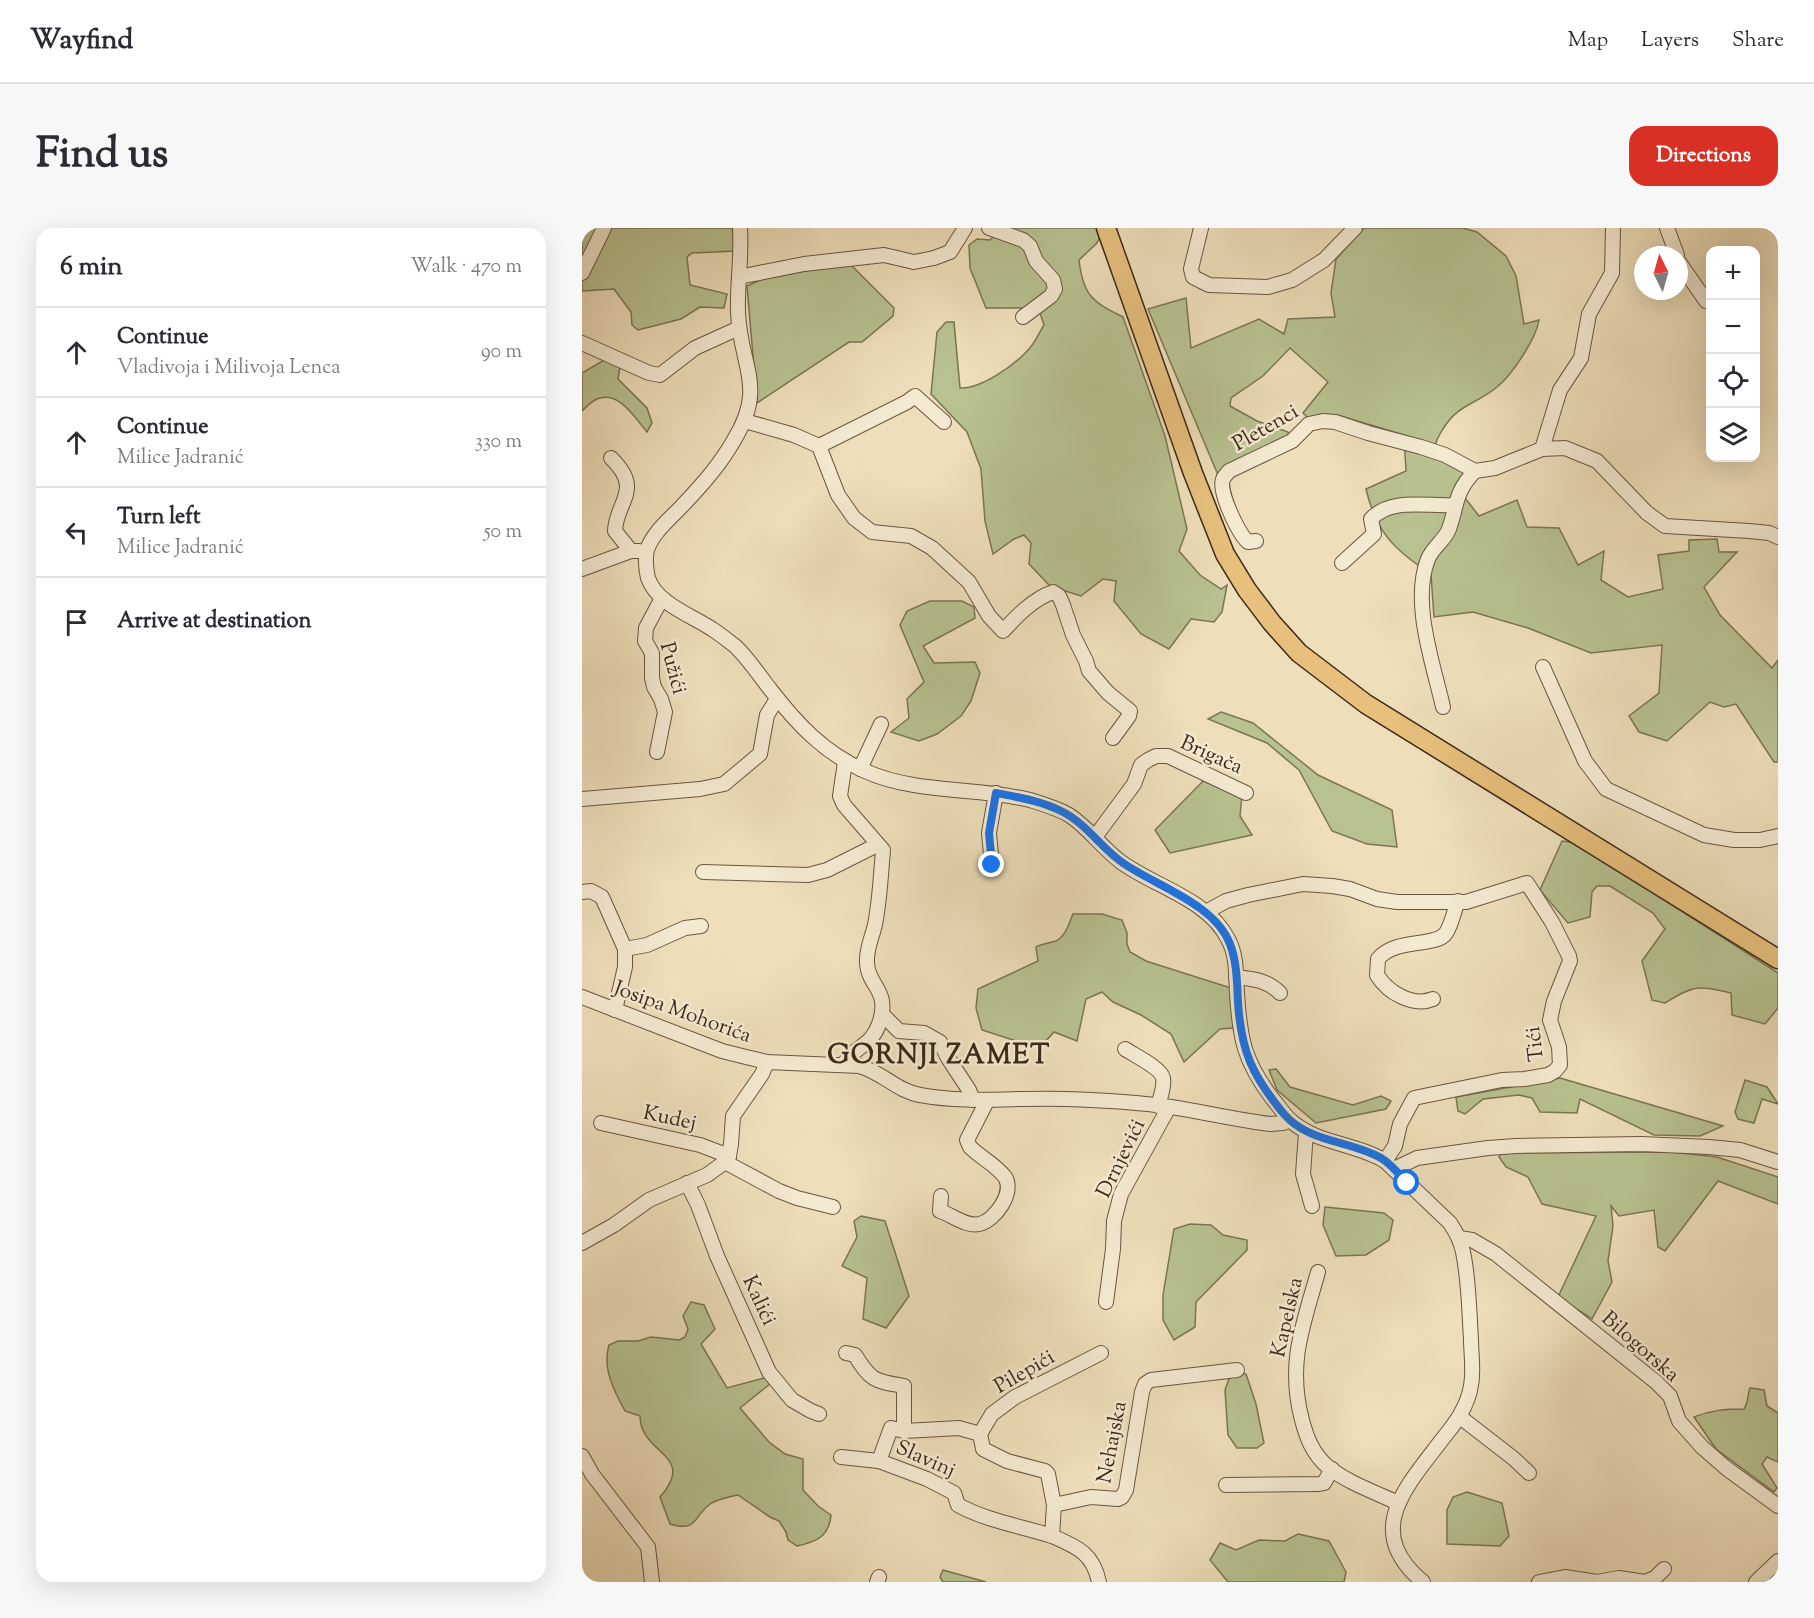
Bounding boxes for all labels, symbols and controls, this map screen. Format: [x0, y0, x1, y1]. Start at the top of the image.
text: Wayfind [30, 21, 133, 61]
text: Map [1568, 26, 1608, 56]
text: Layers [1641, 26, 1699, 56]
text: Share [1732, 26, 1784, 56]
text: Find us [36, 126, 168, 186]
button: Directions [1629, 126, 1778, 186]
north arrow [1634, 246, 1688, 300]
map controls [1706, 246, 1760, 462]
button: + [1706, 246, 1760, 300]
text: 6 min [60, 249, 123, 286]
text: Walk · 470 m [410, 253, 522, 282]
button: − [1706, 300, 1760, 354]
text: Continue [117, 322, 208, 354]
icon: ahead [60, 336, 93, 369]
text: 90 m [481, 338, 522, 367]
text: Vladivoja i Milivoja Lenca [117, 354, 340, 383]
button: locate [1706, 354, 1760, 408]
street label: Pletenci [1227, 398, 1305, 460]
button: layers [1706, 408, 1760, 462]
text: Continue [117, 412, 208, 444]
icon: ahead [60, 426, 93, 459]
text: 330 m [475, 428, 522, 457]
text: Milice Jadranić [117, 444, 244, 473]
text: Turn left [117, 502, 200, 534]
icon: left [60, 516, 93, 549]
text: 50 m [484, 518, 522, 547]
text: Milice Jadranić [117, 534, 244, 563]
icon: arrive [60, 606, 93, 639]
text: Arrive at destination [117, 606, 312, 638]
street label: Pužići [651, 639, 693, 698]
street label: Brigača [1175, 729, 1248, 783]
route end [978, 851, 1004, 877]
street label: Josipa Mohorića [608, 974, 756, 1052]
street label: Tići [1519, 1025, 1553, 1063]
district label: GORNJI ZAMET [827, 1037, 1051, 1076]
street label: Kudej [640, 1099, 699, 1139]
street label: Drnjevići [1090, 1114, 1154, 1203]
route start [1393, 1169, 1419, 1195]
street label: Kalići [734, 1271, 783, 1331]
street label: Kapelska [1264, 1274, 1312, 1360]
street label: Bilogorska [1594, 1305, 1686, 1390]
street label: Pilepići [989, 1343, 1061, 1402]
street label: Nehajska [1090, 1398, 1136, 1486]
street label: Slavinj [890, 1433, 960, 1486]

